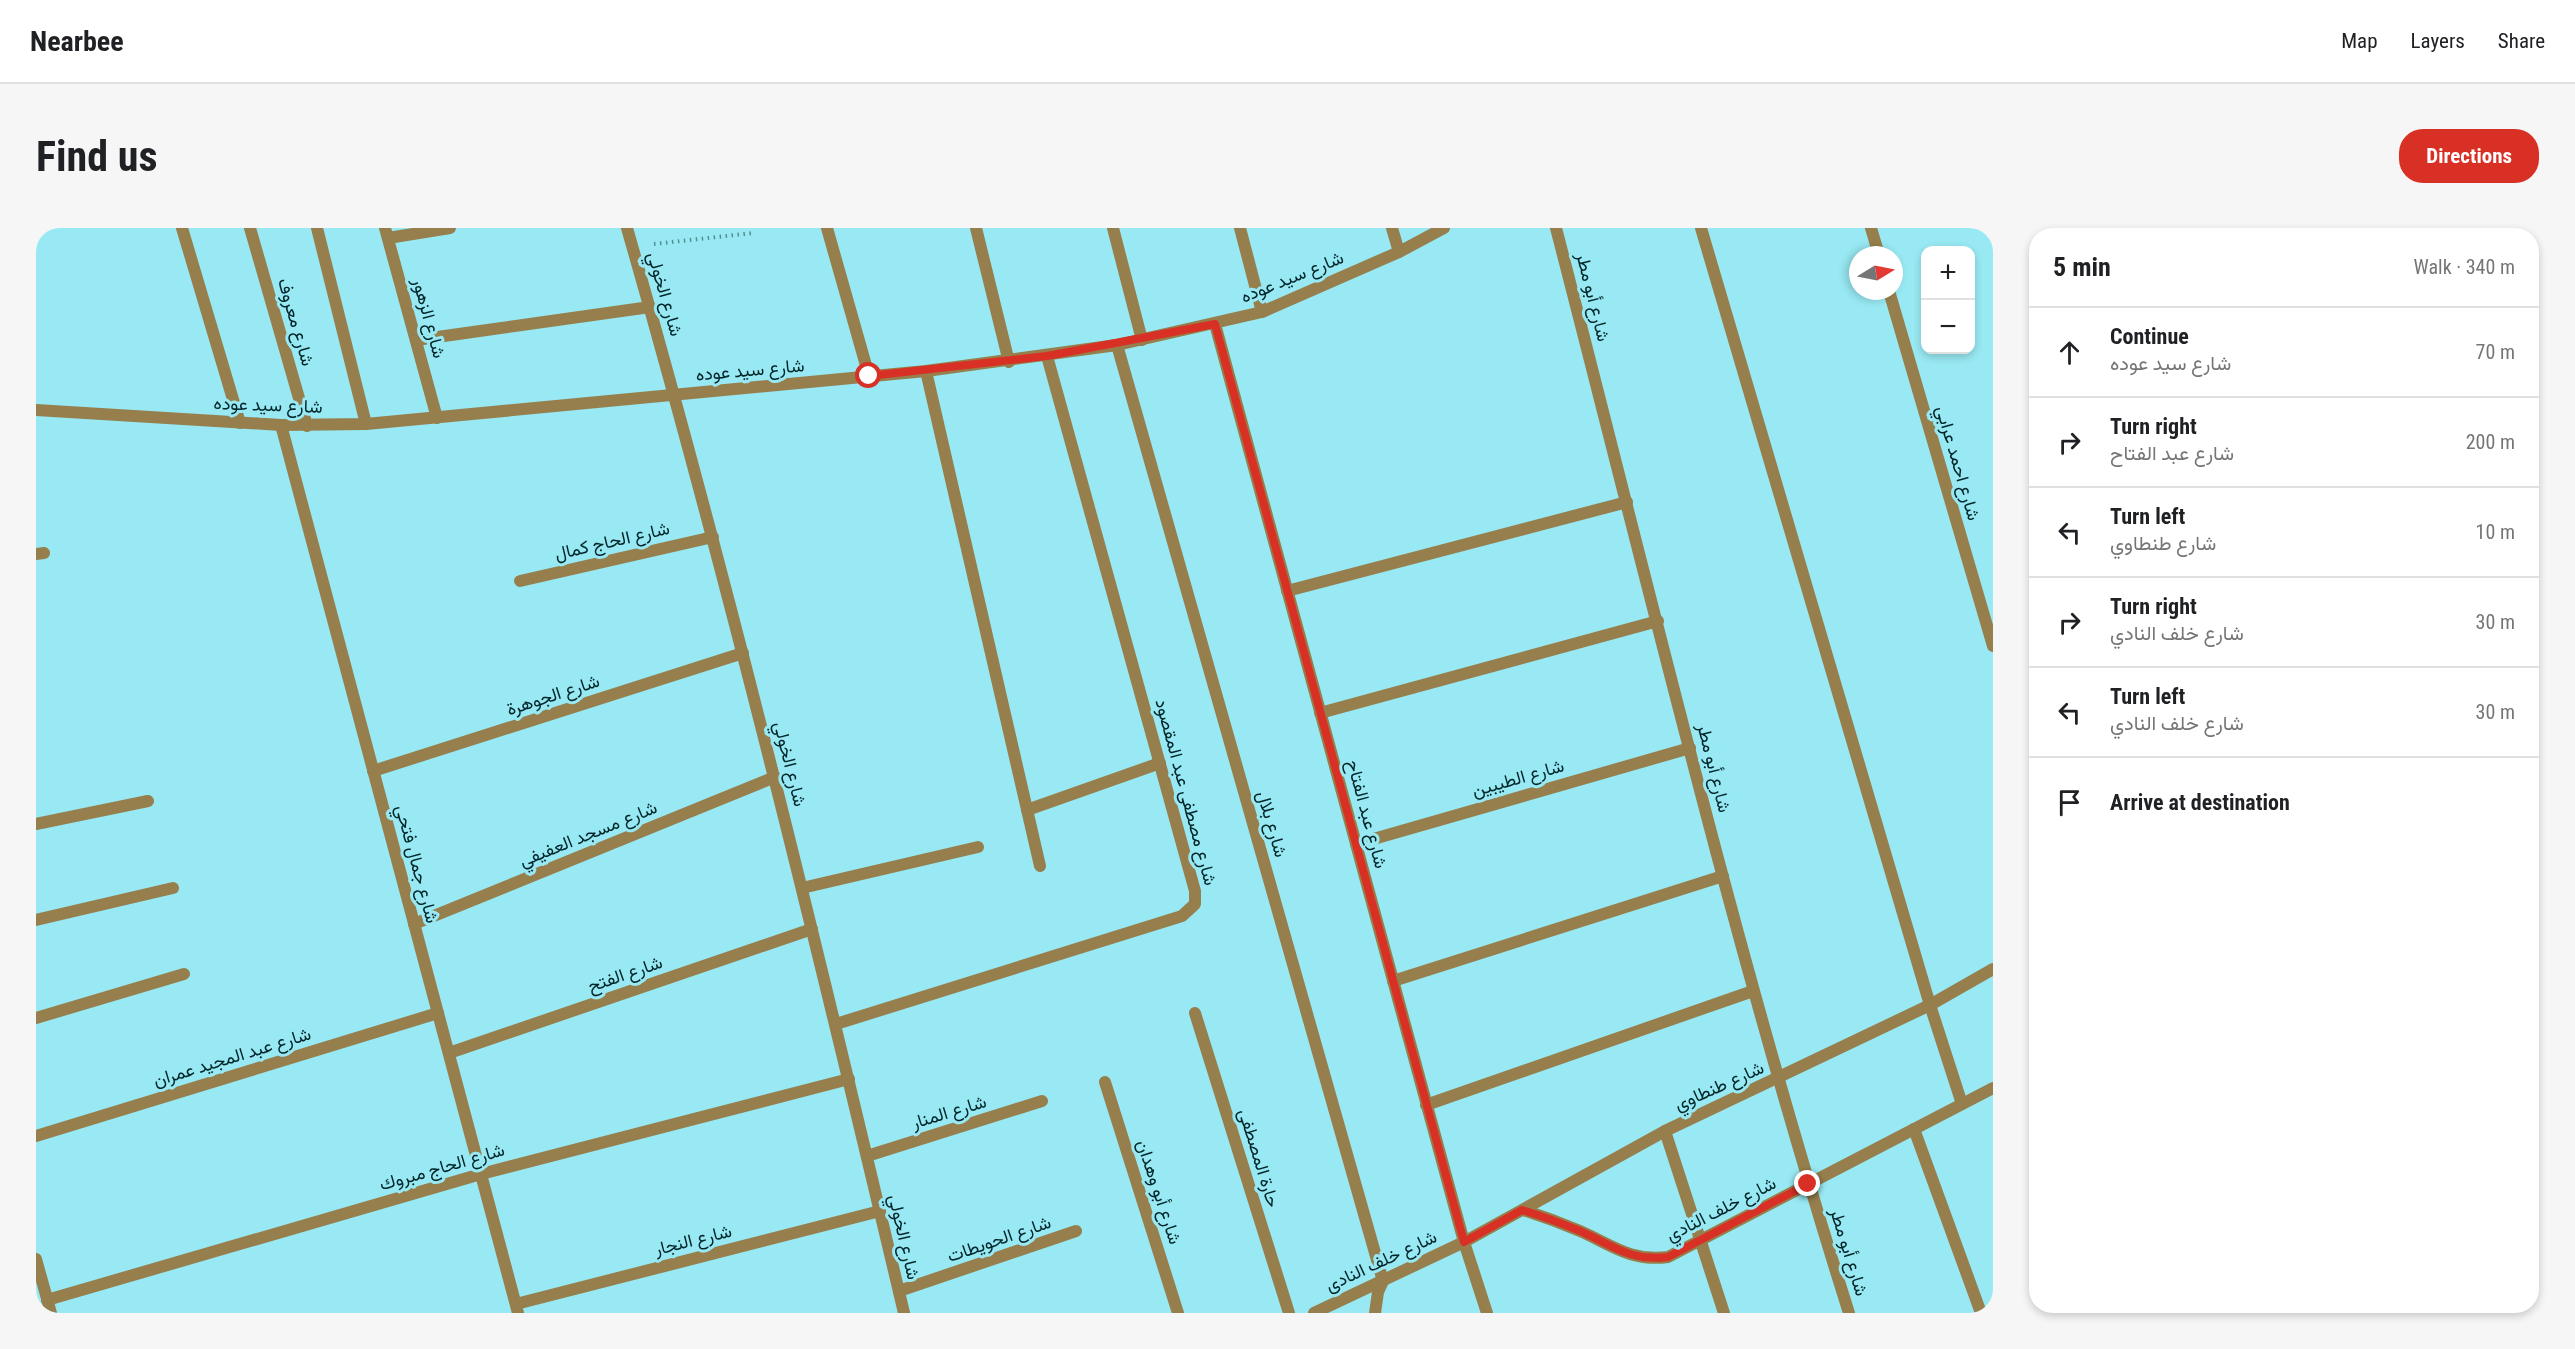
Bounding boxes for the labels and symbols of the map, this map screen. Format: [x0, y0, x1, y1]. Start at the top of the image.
street label: شارع سيد عوده [1237, 246, 1347, 309]
north arrow [1849, 246, 1903, 300]
street label: شارع الخولي [639, 249, 688, 340]
street label: شارع أبو مطر [1570, 249, 1615, 344]
street label: شارع معروف [272, 275, 319, 369]
street label: شارع الزهور [407, 275, 450, 361]
street label: شارع سيد عوده [695, 354, 805, 387]
route start [855, 362, 881, 388]
street label: شارع سيد عوده [213, 392, 323, 419]
street label: شارع احمد عرابي [1927, 403, 1985, 524]
street label: شارع الحاج كمال [552, 517, 672, 566]
street label: شارع الجوهرة [504, 670, 603, 721]
street label: شارع مصطفى عبد المقصود [1150, 696, 1222, 888]
street label: شارع الخولي [765, 719, 811, 810]
street label: شارع أبو مطر [1691, 720, 1736, 815]
street label: شارع الطيبين [1469, 754, 1567, 803]
street label: شارع عبد الفتاح [1341, 757, 1392, 871]
street label: شارع بلال [1251, 788, 1292, 860]
street label: شارع مسجد العفيفي [516, 796, 662, 875]
street label: شارع جمال فتحي [387, 802, 443, 927]
street label: شارع الفتح [585, 951, 666, 998]
street label: شارع عبد المجيد عمران [151, 1023, 314, 1092]
street label: شارع طنطاوي [1671, 1056, 1769, 1119]
street label: شارع المنار [908, 1090, 989, 1135]
street label: حارة المصطفى [1234, 1106, 1284, 1210]
street label: شارع أبو وهدان [1131, 1137, 1186, 1247]
street label: شارع الحاج مبروك [377, 1139, 507, 1196]
route end [1794, 1170, 1820, 1196]
street label: شارع خلف النادي [1662, 1172, 1781, 1250]
street label: شارع الخولي [880, 1192, 924, 1283]
street label: شارع أبو مطر [1824, 1204, 1873, 1299]
street label: شارع الحويطات [944, 1211, 1054, 1268]
street label: شارع النجار [651, 1220, 734, 1261]
street label: شارع خلف النادى [1322, 1226, 1441, 1297]

